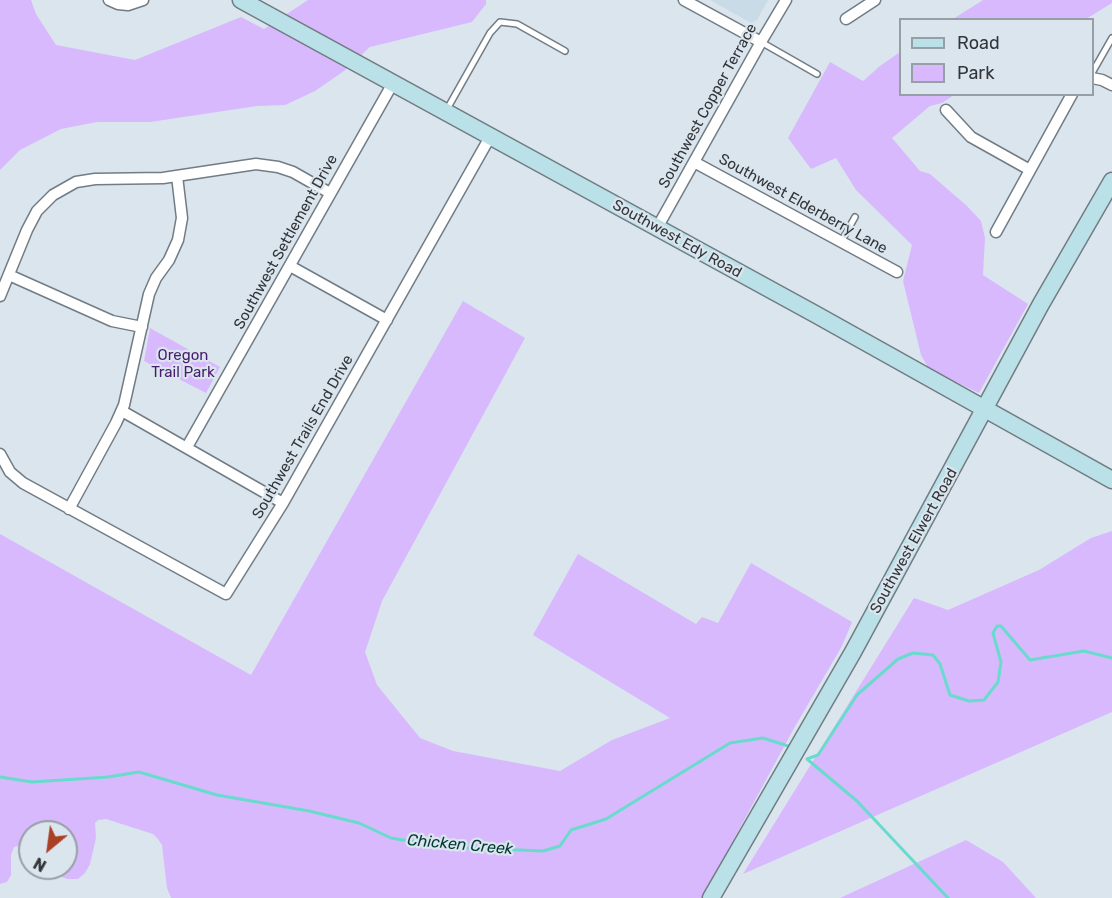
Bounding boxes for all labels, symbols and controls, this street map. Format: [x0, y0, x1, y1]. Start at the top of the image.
legend [899, 18, 1094, 96]
street label: Southwest Copper Terrace [655, 21, 761, 191]
text: Road [957, 32, 1000, 54]
text: Park [957, 62, 994, 84]
street label: Southwest Elderberry Lane [716, 150, 890, 258]
street label: Southwest Settlement Drive [230, 151, 342, 333]
street label: Southwest Edy Road [609, 196, 745, 282]
park label: Oregon Trail Park [151, 347, 215, 382]
street label: Southwest Trails End Drive [249, 352, 357, 522]
street label: Southwest Elwert Road [867, 465, 961, 617]
north arrow [18, 820, 78, 880]
water label: Chicken Creek [406, 831, 514, 859]
text: N [30, 853, 50, 876]

